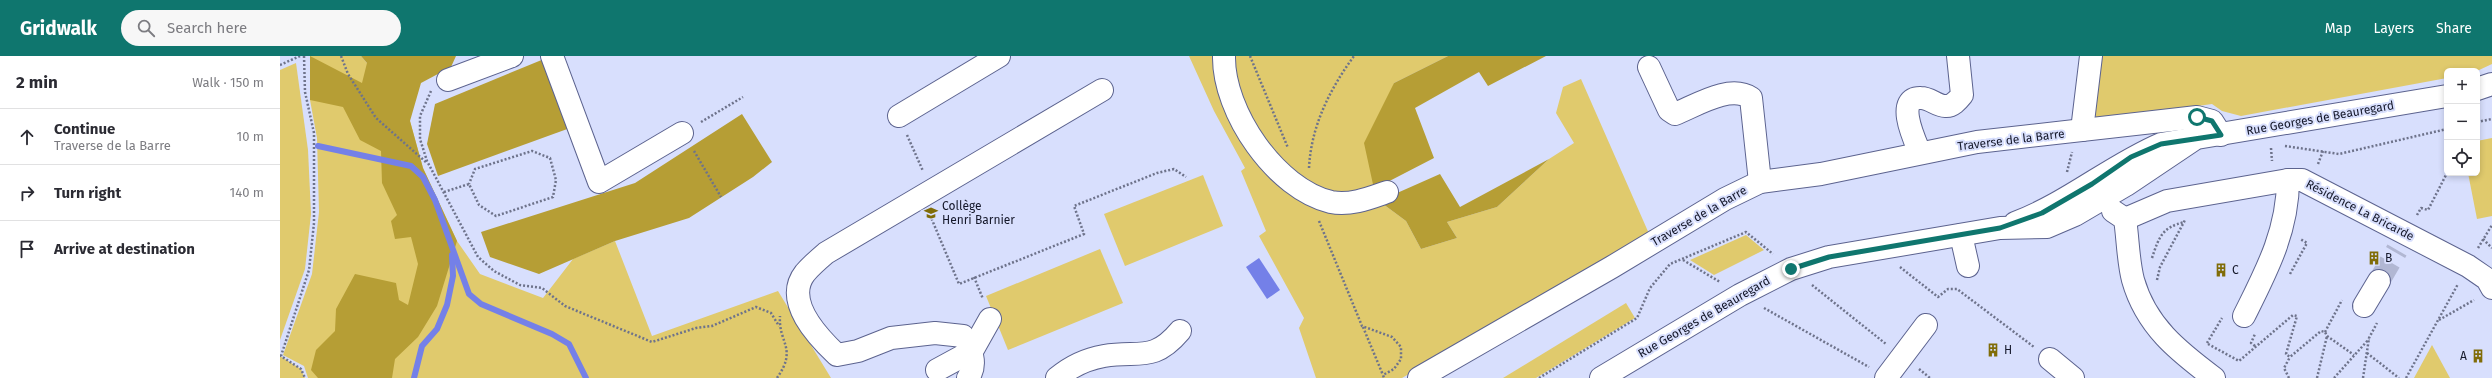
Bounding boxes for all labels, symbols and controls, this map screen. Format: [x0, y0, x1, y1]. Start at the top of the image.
search box [121, 10, 401, 46]
text: Gridwalk [20, 17, 97, 40]
icon: search [135, 17, 157, 39]
text: Search here [167, 19, 247, 37]
text: Map [2325, 20, 2351, 37]
text: Layers [2373, 20, 2414, 37]
text: Share [2436, 20, 2472, 37]
map controls [2444, 68, 2480, 176]
button: + [2444, 68, 2480, 104]
text: 2 min [16, 72, 58, 93]
text: Walk · 150 m [192, 75, 264, 90]
street label: Rue Georges de Beauregard [2245, 98, 2395, 138]
button: − [2444, 104, 2480, 140]
route start [2188, 108, 2206, 126]
text: Continue [54, 120, 115, 138]
icon: ahead [16, 126, 38, 148]
street label: Traverse de la Barre [1957, 126, 2065, 154]
text: 10 m [237, 129, 264, 144]
text: Traverse de la Barre [54, 138, 171, 153]
button: locate [2444, 140, 2480, 176]
street label: Résidence La Bricarde [2304, 177, 2416, 243]
icon: right [16, 182, 38, 204]
street label: Traverse de la Barre [1649, 183, 1749, 249]
text: Turn right [54, 184, 121, 202]
text: 140 m [230, 185, 264, 200]
place label: Collège Henri Barnier [942, 199, 1015, 227]
school or university icon: Collège Henri Barnier [923, 205, 939, 221]
icon: arrive [16, 238, 38, 260]
text: Arrive at destination [54, 240, 195, 258]
building icon: B [2366, 250, 2382, 266]
place label: B [2385, 251, 2392, 265]
route end [1782, 260, 1800, 278]
building icon: C [2213, 262, 2229, 278]
place label: C [2232, 263, 2239, 277]
street label: Rue Georges de Beauregard [1636, 273, 1772, 361]
building icon: H [1985, 342, 2001, 358]
place label: H [2004, 343, 2012, 357]
building icon: A [2470, 348, 2486, 364]
place label: A [2460, 349, 2467, 363]

